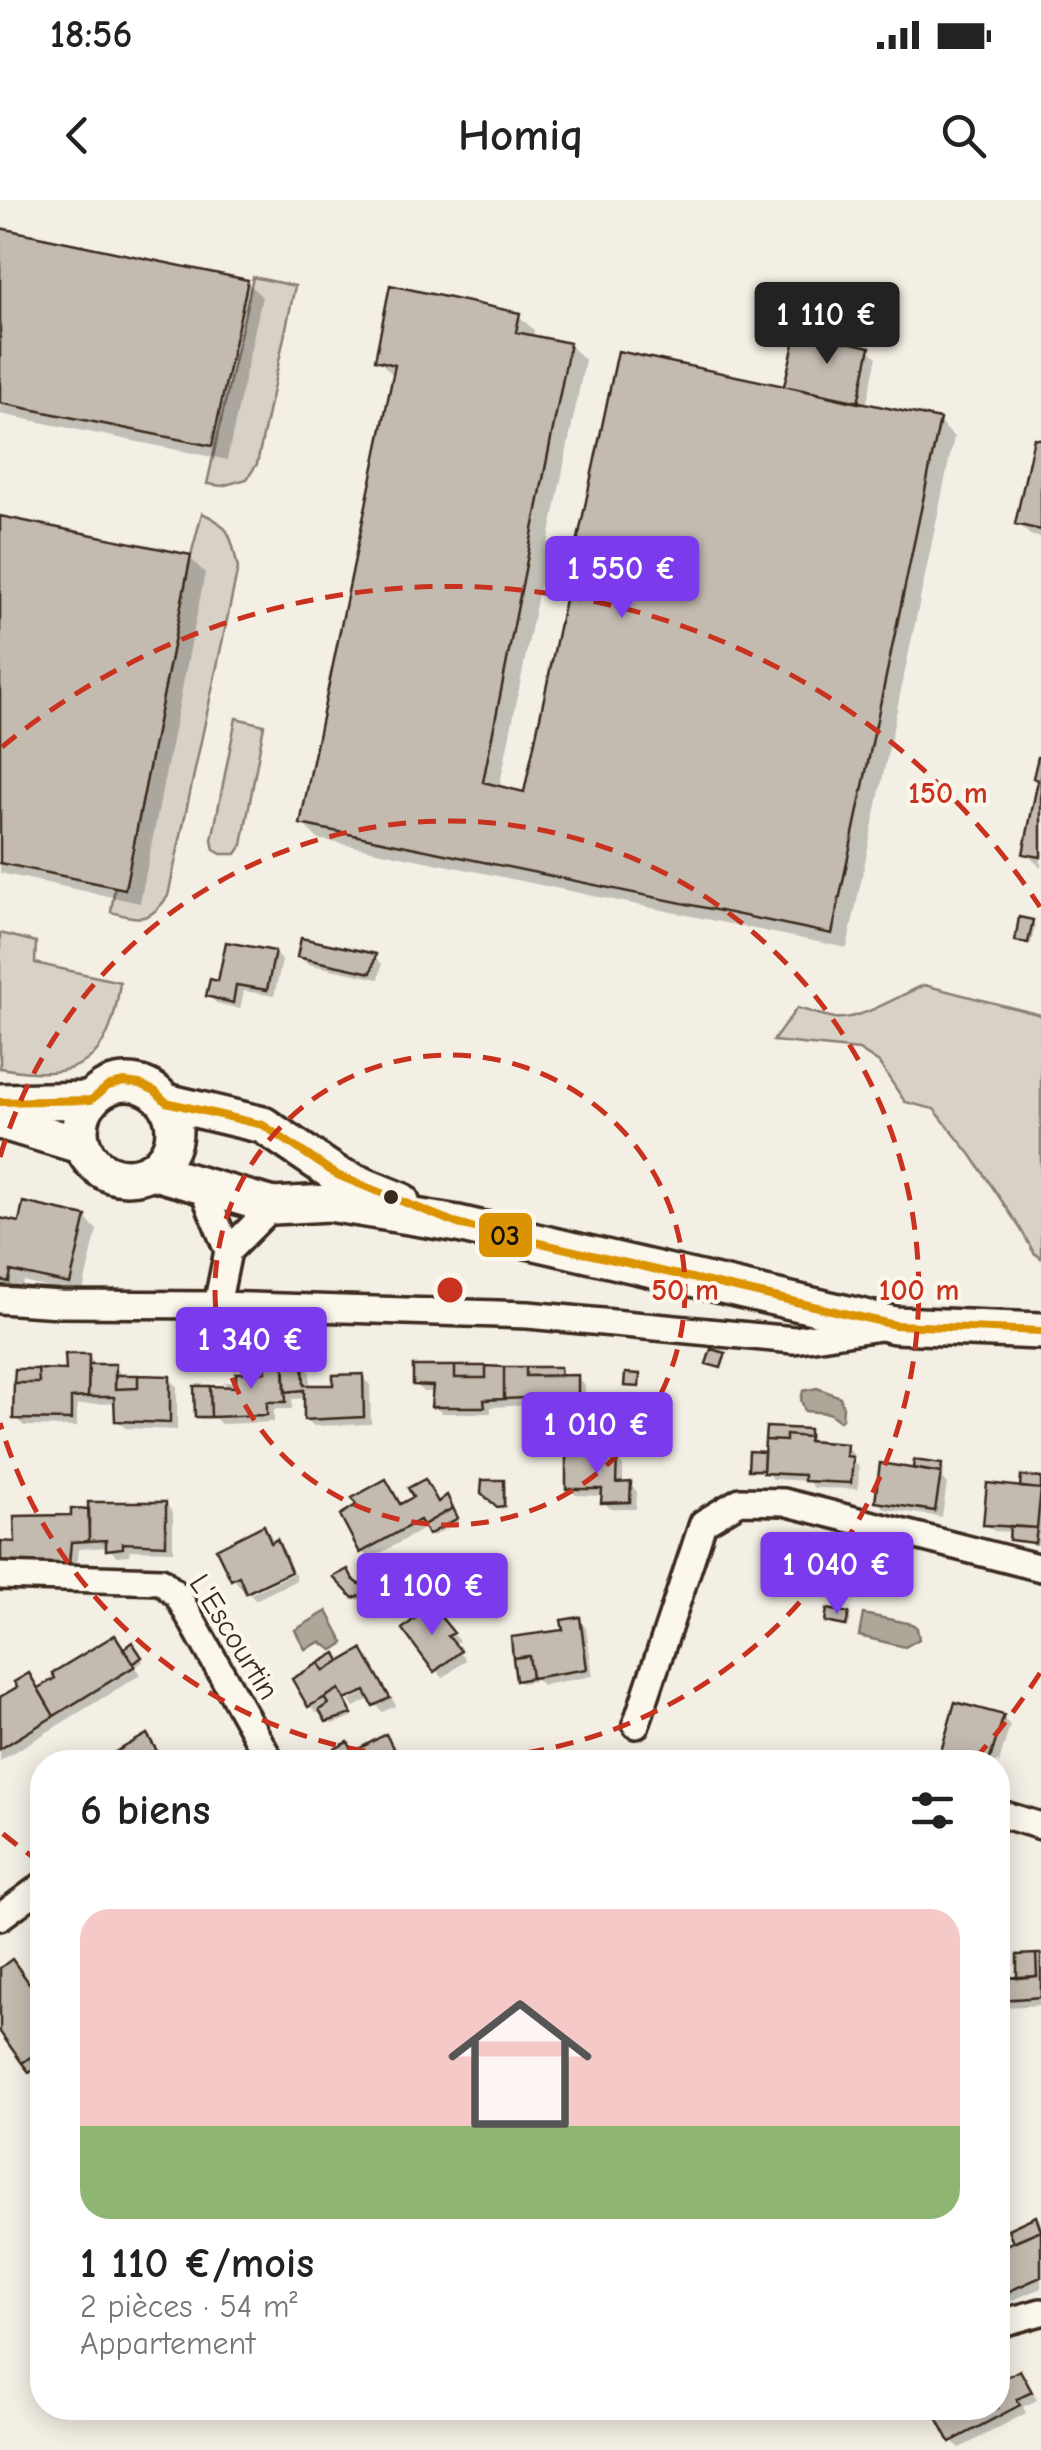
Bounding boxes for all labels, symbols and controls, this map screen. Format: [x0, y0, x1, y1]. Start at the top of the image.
text: 18:56 [50, 13, 132, 57]
icon: back [50, 108, 105, 163]
icon: search [936, 108, 991, 163]
text: Homiq [458, 109, 583, 161]
pin: 1 110 € [735, 282, 919, 367]
text: 1 110 € [777, 296, 877, 333]
pin: 1 550 € [530, 536, 714, 621]
text: 1 550 € [567, 550, 677, 587]
text: 150 m [908, 776, 988, 811]
unlabelled marker [381, 1187, 401, 1207]
line badge: 03 [477, 1211, 534, 1259]
text: 03 [490, 1220, 520, 1252]
centre of rings [432, 1272, 468, 1308]
text: 50 m [651, 1273, 719, 1308]
text: 100 m [879, 1273, 959, 1308]
pin: 1 340 € [159, 1307, 343, 1392]
text: 1 340 € [198, 1321, 304, 1358]
pin: 1 010 € [505, 1392, 689, 1477]
text: 1 010 € [544, 1406, 650, 1443]
pin: 1 040 € [745, 1532, 929, 1617]
text: 1 040 € [782, 1546, 892, 1583]
pin: 1 100 € [340, 1553, 524, 1638]
text: 1 100 € [379, 1567, 485, 1604]
street label: L'Escourtin [182, 1568, 286, 1706]
icon: filters [905, 1783, 960, 1838]
text: 6 biens [80, 1786, 210, 1835]
icon: home [430, 1974, 610, 2154]
text: 1 110 €/mois [80, 2239, 314, 2288]
text: 2 pièces · 54 m² [80, 2288, 297, 2325]
text: Appartement [80, 2325, 255, 2362]

